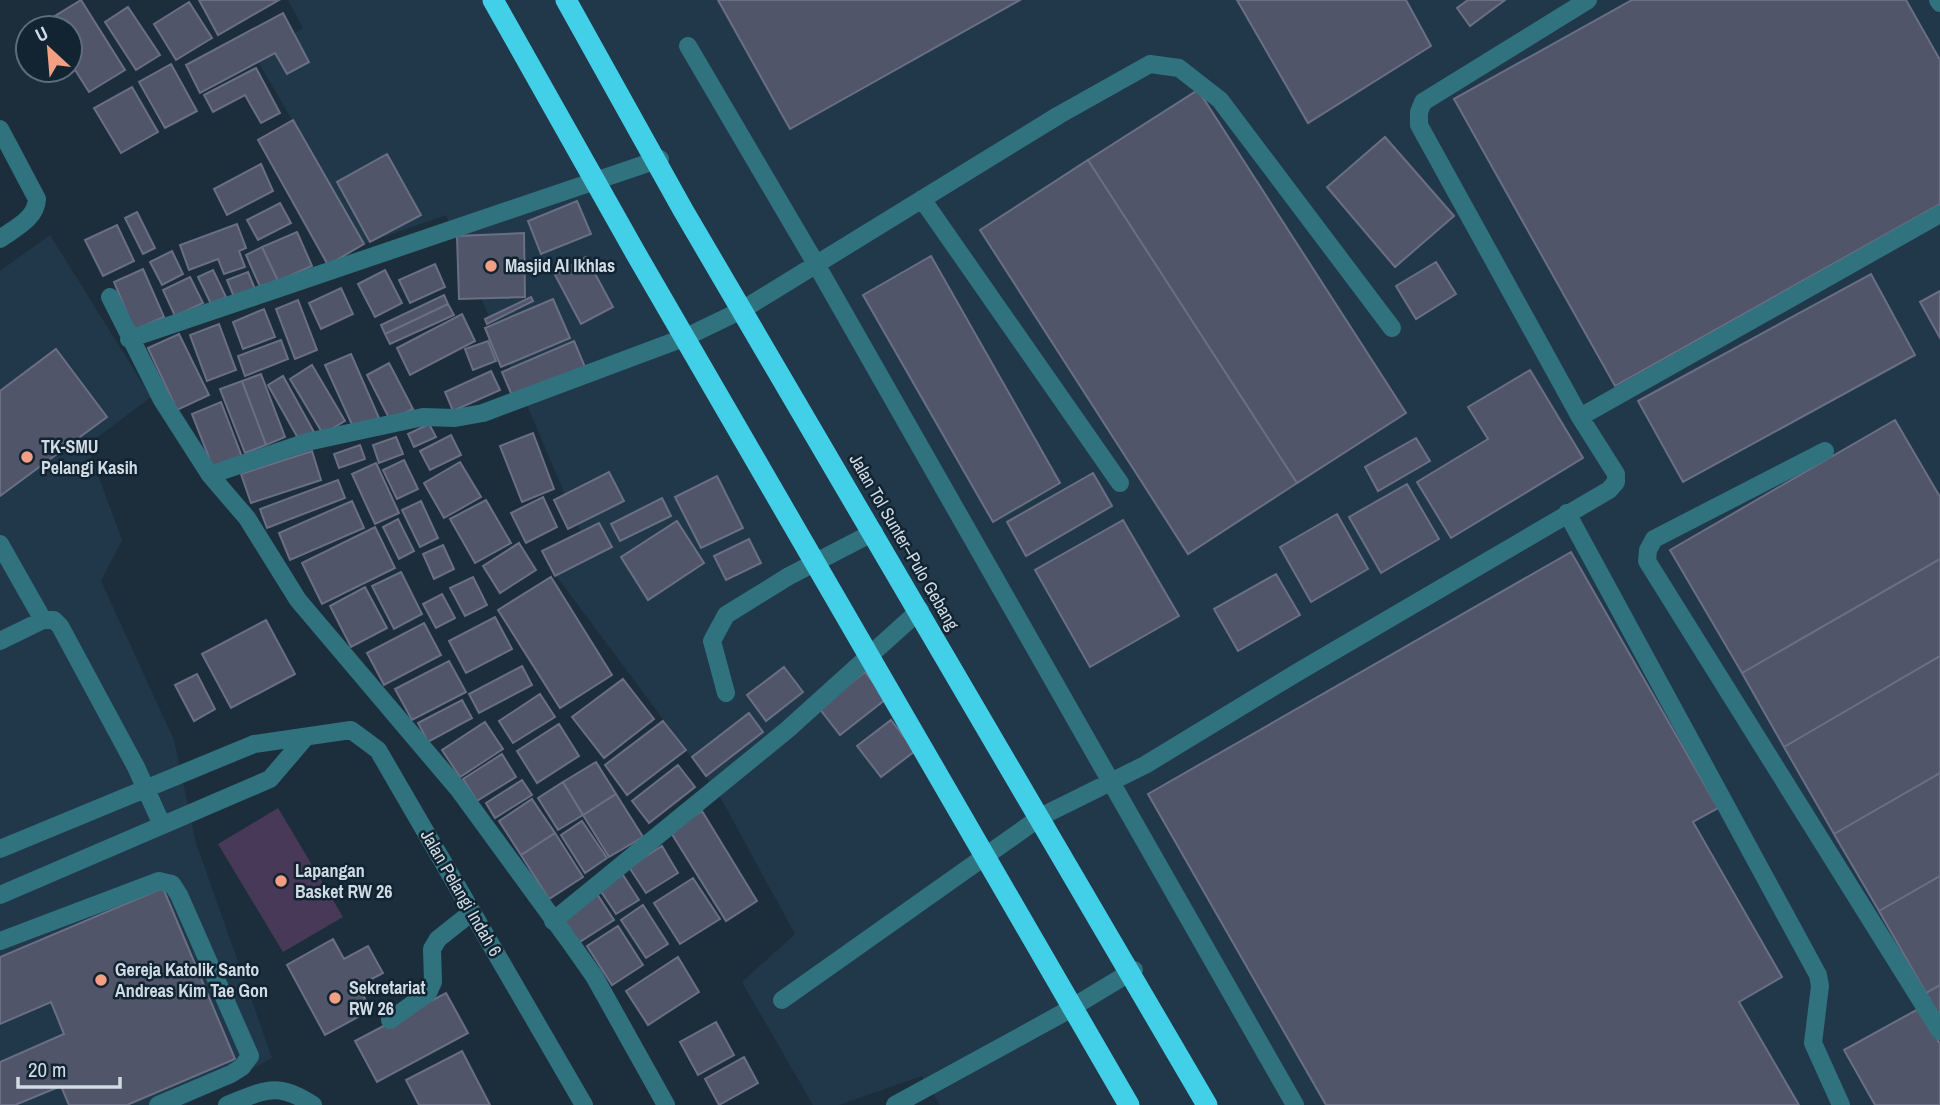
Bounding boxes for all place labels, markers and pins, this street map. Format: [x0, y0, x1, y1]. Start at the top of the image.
place label: Masjid Al Ikhlas [505, 253, 615, 278]
marker: Masjid Al Ikhlas [483, 258, 499, 274]
place label: TK-SMU Pelangi Kasih [41, 434, 138, 480]
marker: TK-SMU Pelangi Kasih [19, 449, 35, 465]
place label: Lapangan Basket RW 26 [295, 858, 392, 904]
marker: Lapangan Basket RW 26 [273, 873, 289, 889]
place label: Gereja Katolik Santo Andreas Kim Tae Gon [115, 957, 268, 1003]
marker: Gereja Katolik Santo Andreas Kim Tae Gon [93, 972, 109, 988]
place label: Sekretariat RW 26 [349, 975, 425, 1021]
marker: Sekretariat RW 26 [327, 990, 343, 1006]

